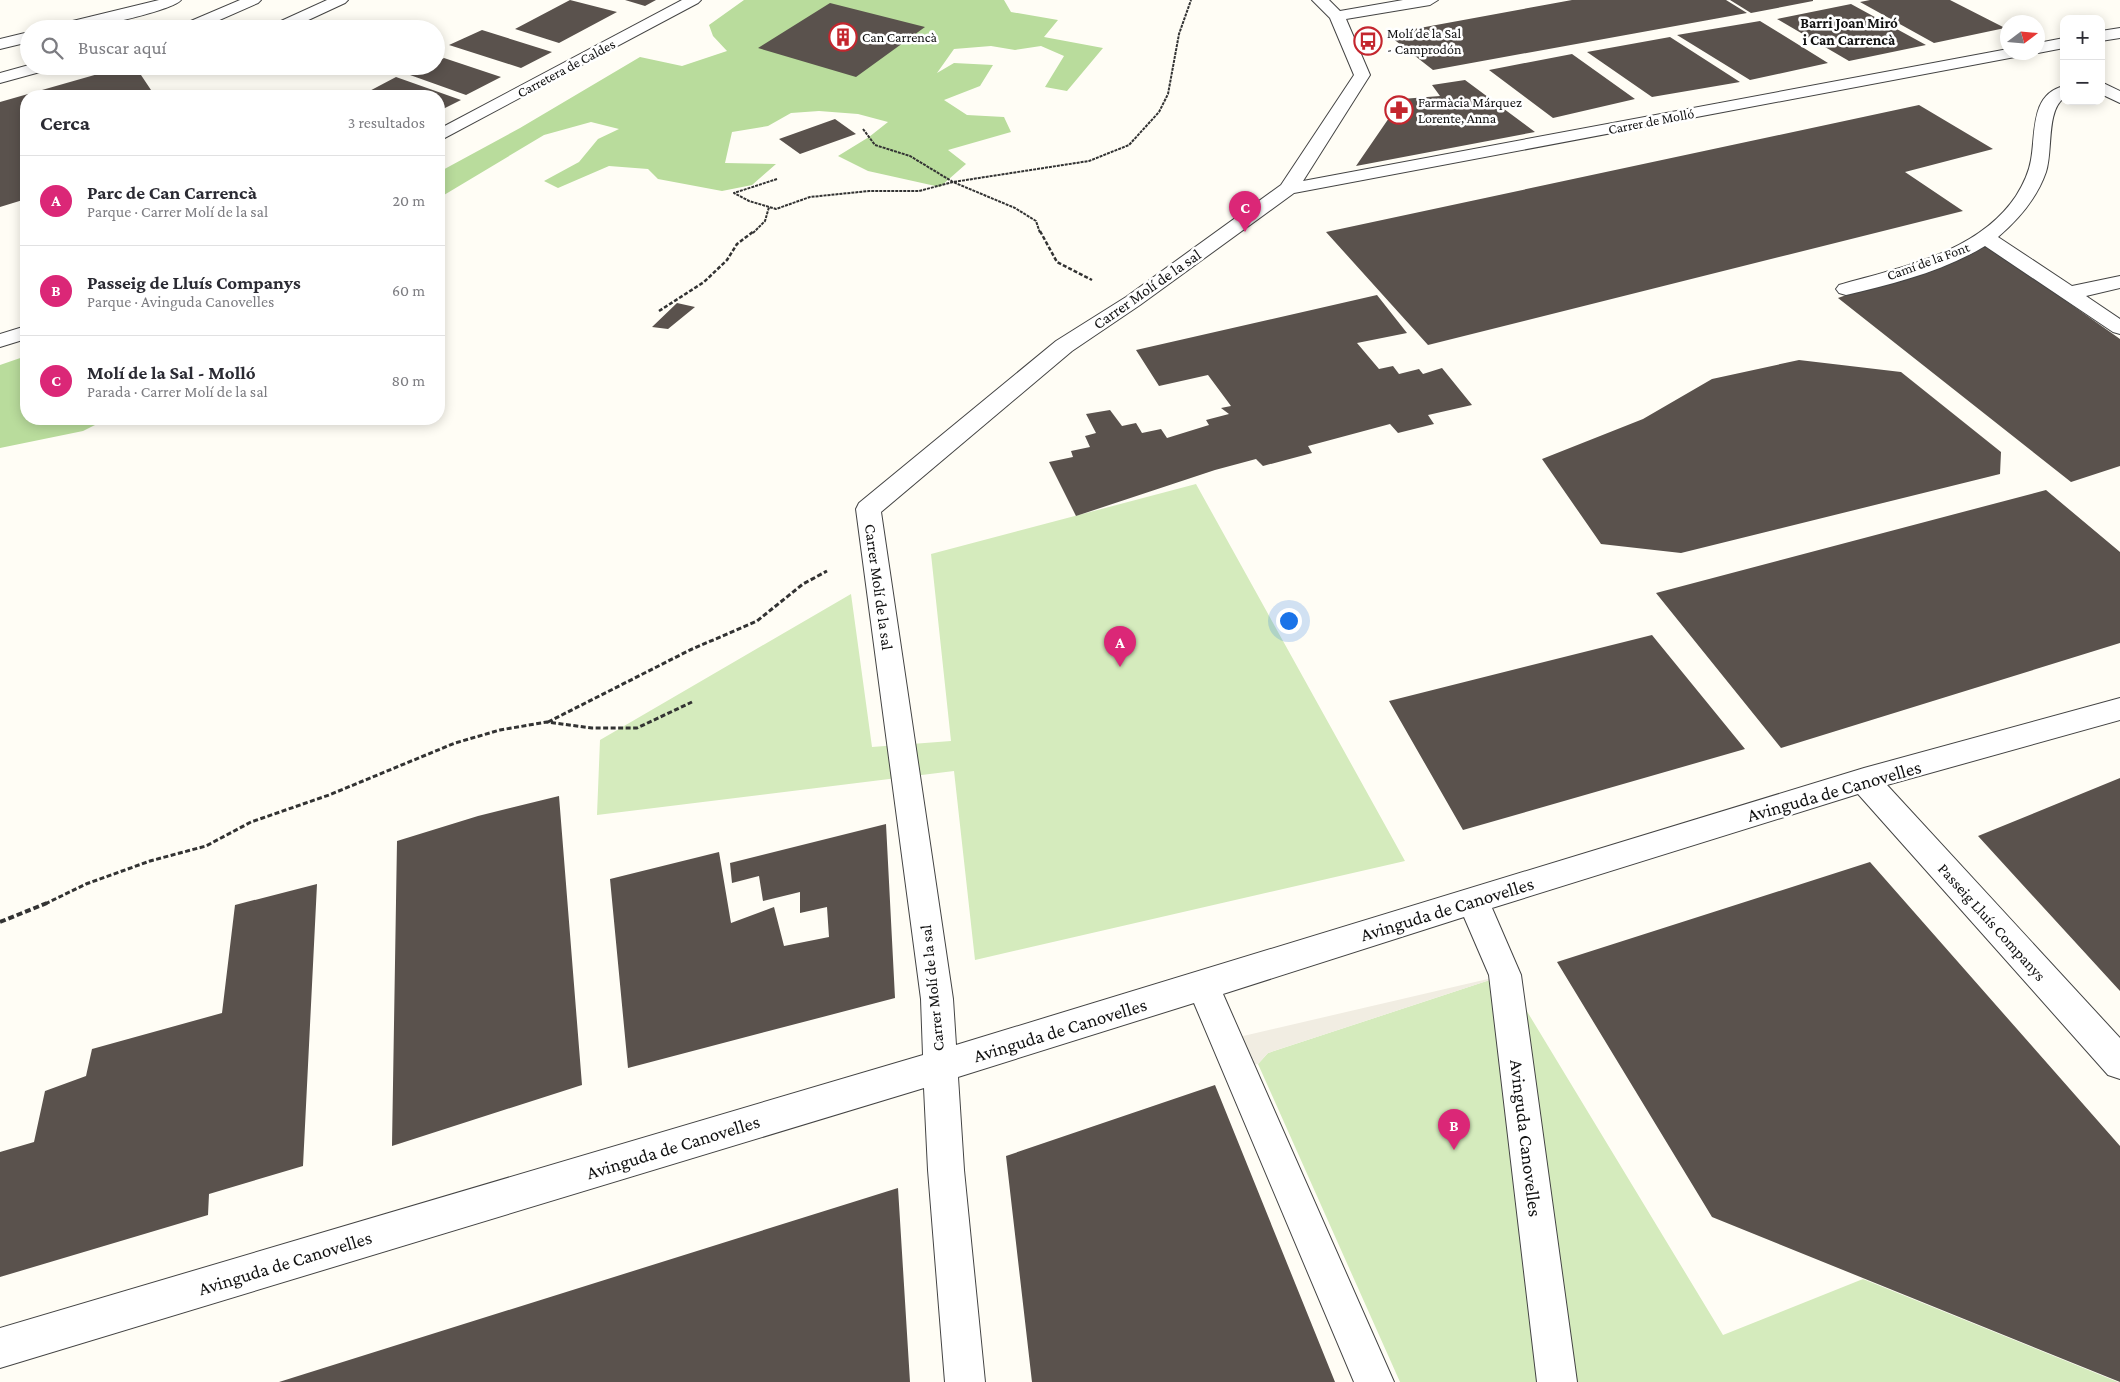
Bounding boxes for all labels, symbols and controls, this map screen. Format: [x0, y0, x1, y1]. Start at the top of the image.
district label: Barri Joan Miró i Can Carrencà [1800, 15, 1898, 48]
north arrow [2000, 15, 2045, 60]
map controls [2060, 15, 2105, 105]
button: + [2060, 15, 2105, 60]
search box [20, 20, 445, 75]
building icon: Can Carrencà [828, 22, 858, 52]
place label: Molí de la Sal - Camprodón [1387, 25, 1462, 57]
bus stop icon: Molí de la Sal - Camprodón [1353, 26, 1383, 56]
place label: Can Carrencà [862, 29, 938, 45]
icon: search [38, 34, 66, 62]
street label: Carretera de Caldes [514, 35, 618, 101]
text: Buscar aquí [78, 37, 167, 58]
button: − [2060, 60, 2105, 105]
place label: Farmàcia Márquez Lorente, Anna [1418, 94, 1522, 126]
pharmacy icon: Farmàcia Márquez Lorente, Anna [1384, 95, 1414, 125]
street label: Carrer de Molló [1607, 105, 1695, 137]
text: Cerca [40, 111, 90, 135]
text: 3 resultados [348, 114, 425, 131]
text: Parc de Can Carrencà [87, 182, 257, 203]
pin: C [1229, 191, 1261, 232]
text: A [51, 192, 61, 209]
text: 20 m [392, 192, 425, 209]
text: Parque · Carrer Molí de la sal [87, 203, 268, 220]
street label: Camí de la Font [1884, 239, 1972, 283]
street label: Carrer Molí de la sal [1090, 246, 1204, 332]
text: Passeig de Lluís Companys [87, 272, 301, 293]
text: B [51, 282, 61, 299]
text: 60 m [392, 282, 425, 299]
text: Parque · Avinguda Canovelles [87, 293, 274, 310]
text: Molí de la Sal - Molló [87, 362, 256, 383]
text: C [51, 372, 61, 389]
text: 80 m [391, 372, 425, 389]
text: Parada · Carrer Molí de la sal [87, 383, 268, 400]
street label: Carrer Molí de la sal [862, 523, 896, 651]
your location [1276, 608, 1302, 634]
pin: A [1104, 626, 1136, 667]
street label: Avinguda de Canovelles [1745, 756, 1923, 826]
street label: Passeig Lluís Companys [1934, 860, 2049, 985]
street label: Avinguda de Canovelles [1358, 873, 1536, 945]
street label: Carrer Molí de la sal [917, 924, 947, 1052]
street label: Avinguda de Canovelles [971, 994, 1149, 1066]
street label: Avinguda Canovelles [1506, 1058, 1546, 1218]
pin: B [1438, 1109, 1470, 1150]
street label: Avinguda de Canovelles [584, 1111, 762, 1183]
street label: Avinguda de Canovelles [196, 1227, 374, 1299]

